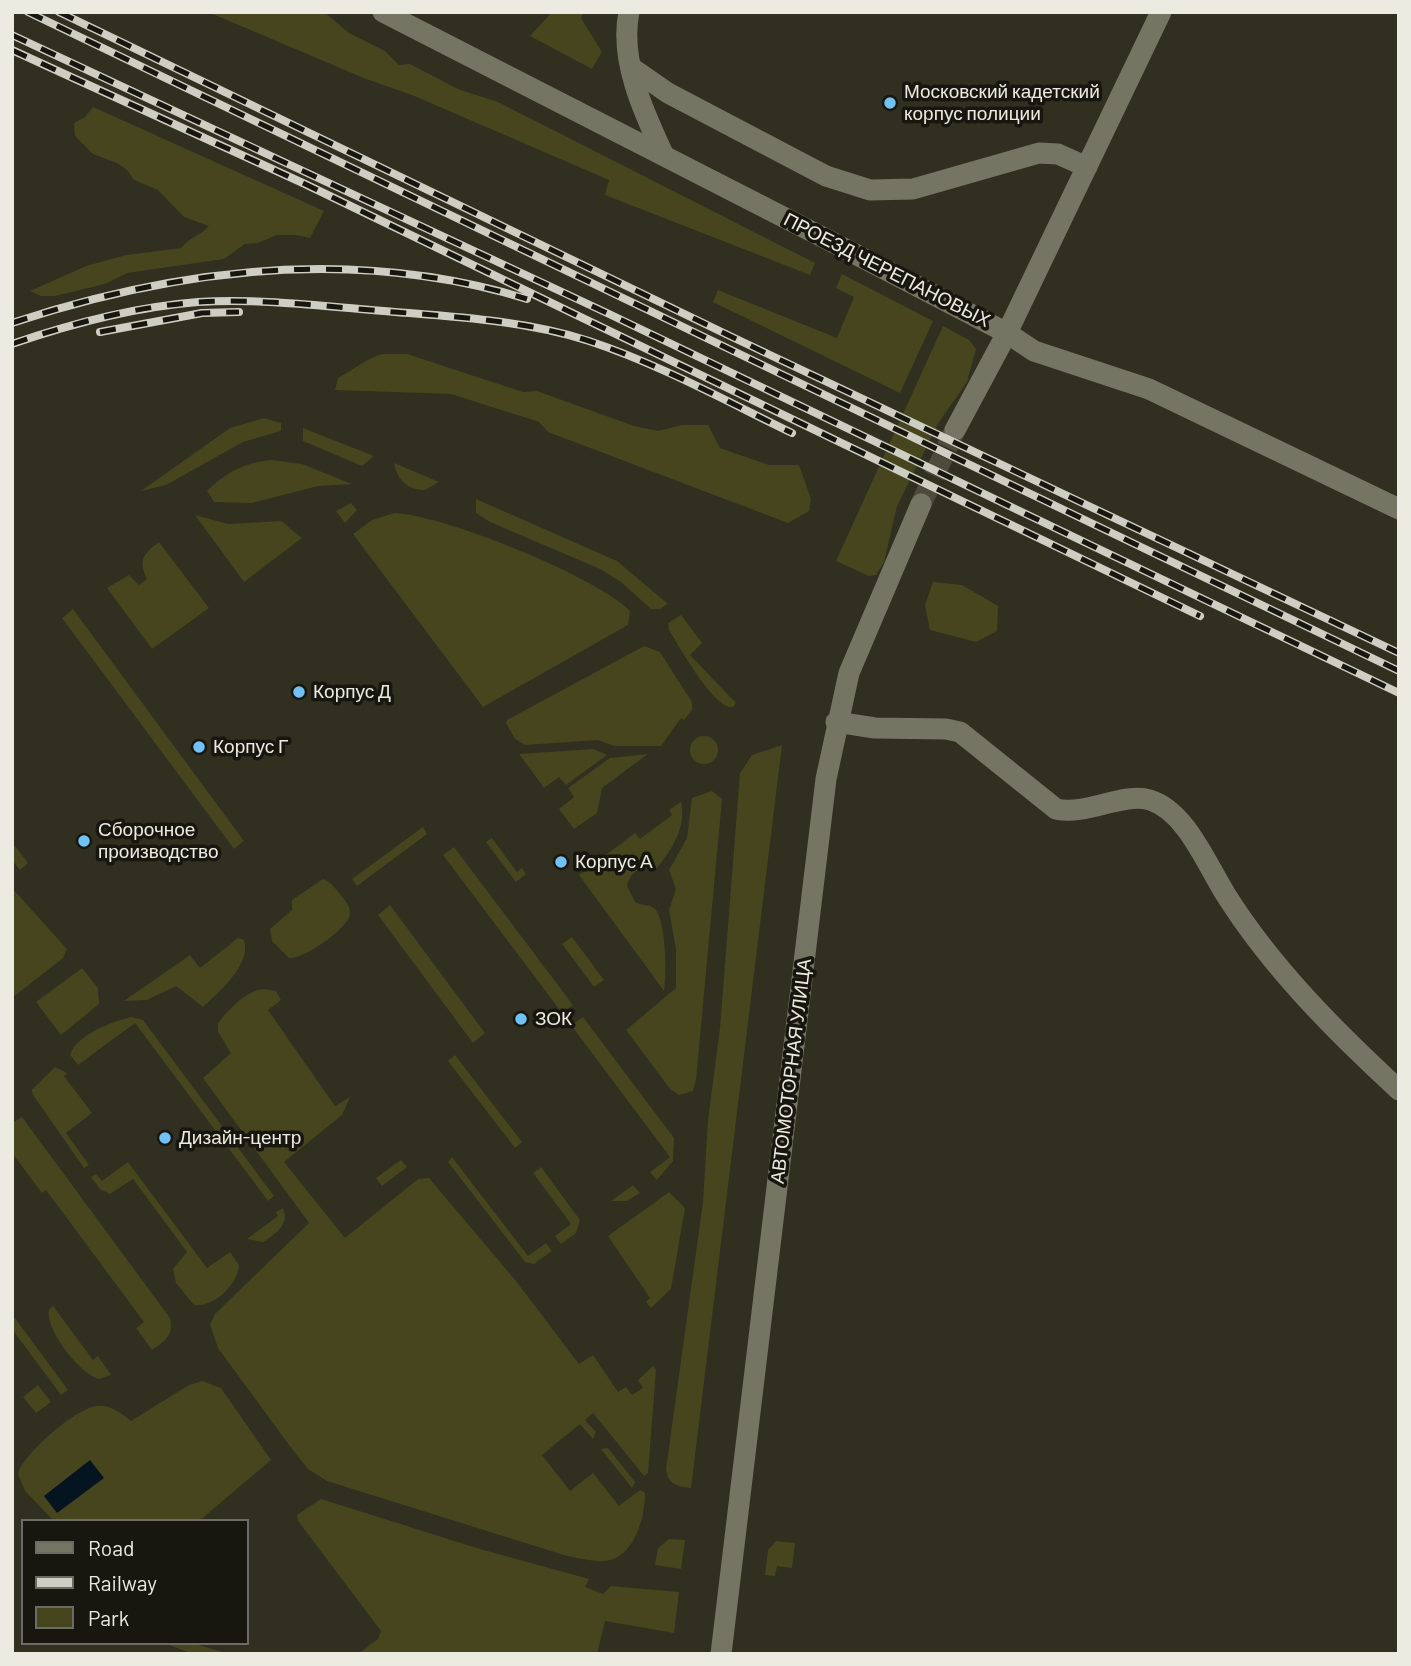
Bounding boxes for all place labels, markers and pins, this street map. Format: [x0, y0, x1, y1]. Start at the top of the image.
place label: Московский кадетский корпус полиции [904, 81, 1100, 125]
marker: Московский кадетский корпус полиции [882, 95, 898, 111]
place label: Корпус Д [313, 681, 391, 703]
marker: Корпус Д [291, 684, 307, 700]
place label: Корпус Г [213, 736, 288, 758]
marker: Корпус Г [191, 739, 207, 755]
place label: Сборочное производство [98, 819, 219, 863]
marker: Сборочное производство [76, 833, 92, 849]
place label: Корпус А [575, 851, 653, 873]
marker: Корпус А [553, 854, 569, 870]
place label: ЗОК [535, 1008, 572, 1030]
marker: ЗОК [513, 1011, 529, 1027]
place label: Дизайн-центр [179, 1127, 301, 1149]
marker: Дизайн-центр [157, 1130, 173, 1146]

